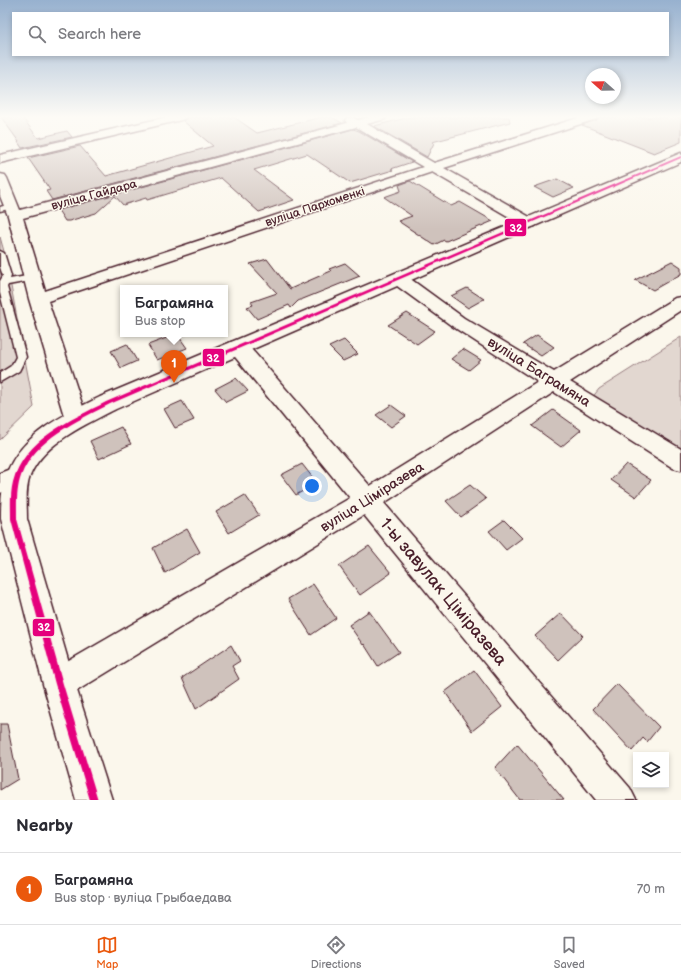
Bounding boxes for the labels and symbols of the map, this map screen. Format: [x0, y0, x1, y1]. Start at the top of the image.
north arrow [585, 68, 621, 104]
street label: вуліца Гайдара [50, 176, 138, 214]
street label: вуліца Пархоменкі [263, 184, 367, 230]
line badge: 32 [504, 218, 527, 237]
text: 32 [509, 222, 523, 235]
street label: вуліца Баграмяна [484, 333, 594, 411]
line badge: 32 [202, 348, 225, 367]
pin: 1 [161, 350, 187, 383]
text: 32 [206, 352, 220, 365]
street label: вуліца Ціміразева [317, 458, 427, 536]
your location [302, 476, 322, 496]
street label: 1-ы завулак Ціміразева [375, 514, 511, 670]
line badge: 32 [32, 618, 55, 637]
text: 32 [37, 621, 51, 634]

